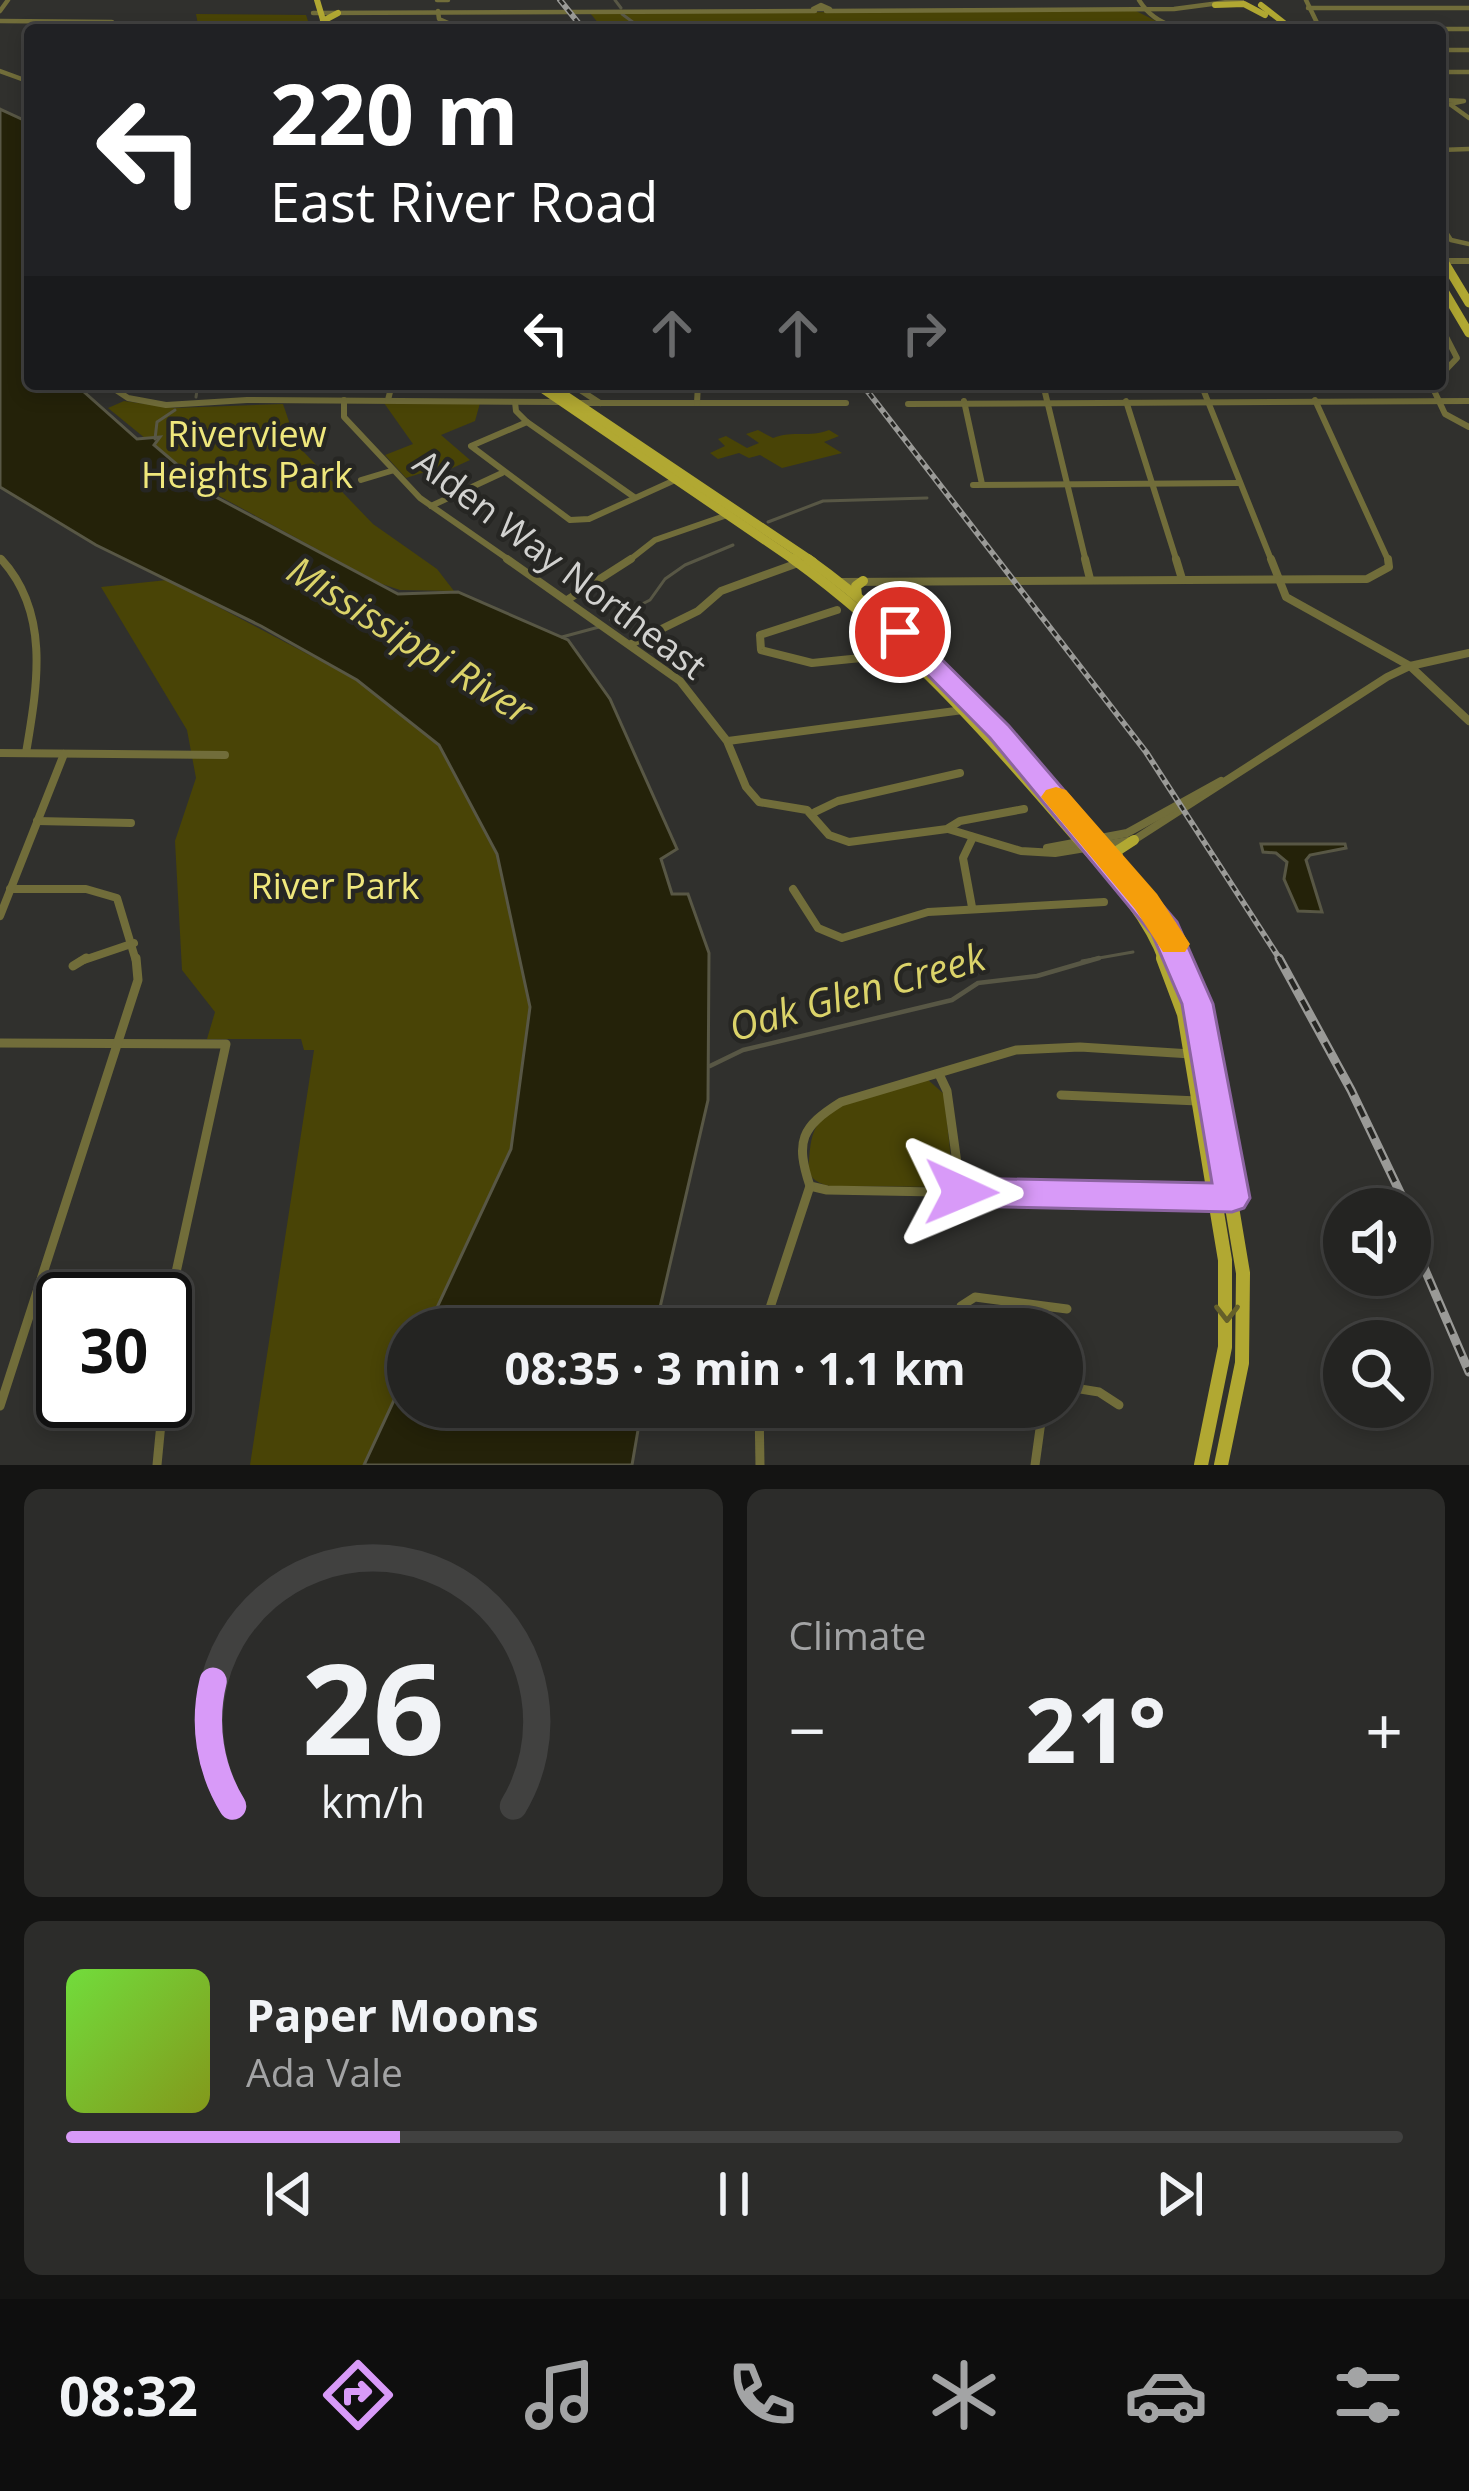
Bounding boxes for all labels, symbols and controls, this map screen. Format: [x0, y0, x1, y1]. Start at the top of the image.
text: 220 m [270, 55, 518, 170]
icon: left [72, 72, 228, 228]
text: East River Road [270, 164, 658, 238]
icon: left [513, 300, 579, 366]
icon: ahead [639, 300, 705, 366]
icon: ahead [765, 300, 831, 366]
icon: right [891, 300, 957, 366]
park label: Riverview Heights Park [141, 409, 353, 499]
street label: Alden Way Northeast [404, 437, 717, 690]
water label: Mississippi River [278, 542, 545, 736]
pin [849, 581, 951, 683]
icon: arrive [867, 599, 933, 665]
park label: River Park [251, 861, 420, 910]
water label: Oak Glen Creek [722, 928, 993, 1052]
position arrow [898, 1129, 1024, 1255]
map controls [1323, 1188, 1431, 1428]
button: sound [1323, 1188, 1431, 1296]
speed limit sign: 30 [36, 1272, 192, 1428]
one-way arrow [1214, 1304, 1240, 1323]
button: search [1323, 1320, 1431, 1428]
text: 08:35 · 3 min · 1.1 km [504, 1337, 966, 1398]
text: Climate [789, 1608, 926, 1661]
text: 26 [302, 1622, 445, 1792]
text: 21° [1025, 1667, 1166, 1789]
text: − [789, 1684, 826, 1774]
text: + [1365, 1684, 1403, 1774]
text: km/h [321, 1772, 425, 1831]
text: Paper Moons [246, 1984, 539, 2045]
text: Ada Vale [246, 2045, 403, 2098]
icon: previous [256, 2161, 322, 2227]
icon: pause [701, 2161, 767, 2227]
icon: next [1147, 2161, 1213, 2227]
icon: directions [316, 2353, 400, 2437]
icon: music [518, 2353, 602, 2437]
icon: phone [720, 2353, 804, 2437]
icon: climate [922, 2353, 1006, 2437]
icon: car [1124, 2353, 1208, 2437]
icon: filters [1326, 2353, 1410, 2437]
text: 08:32 [59, 2358, 198, 2432]

